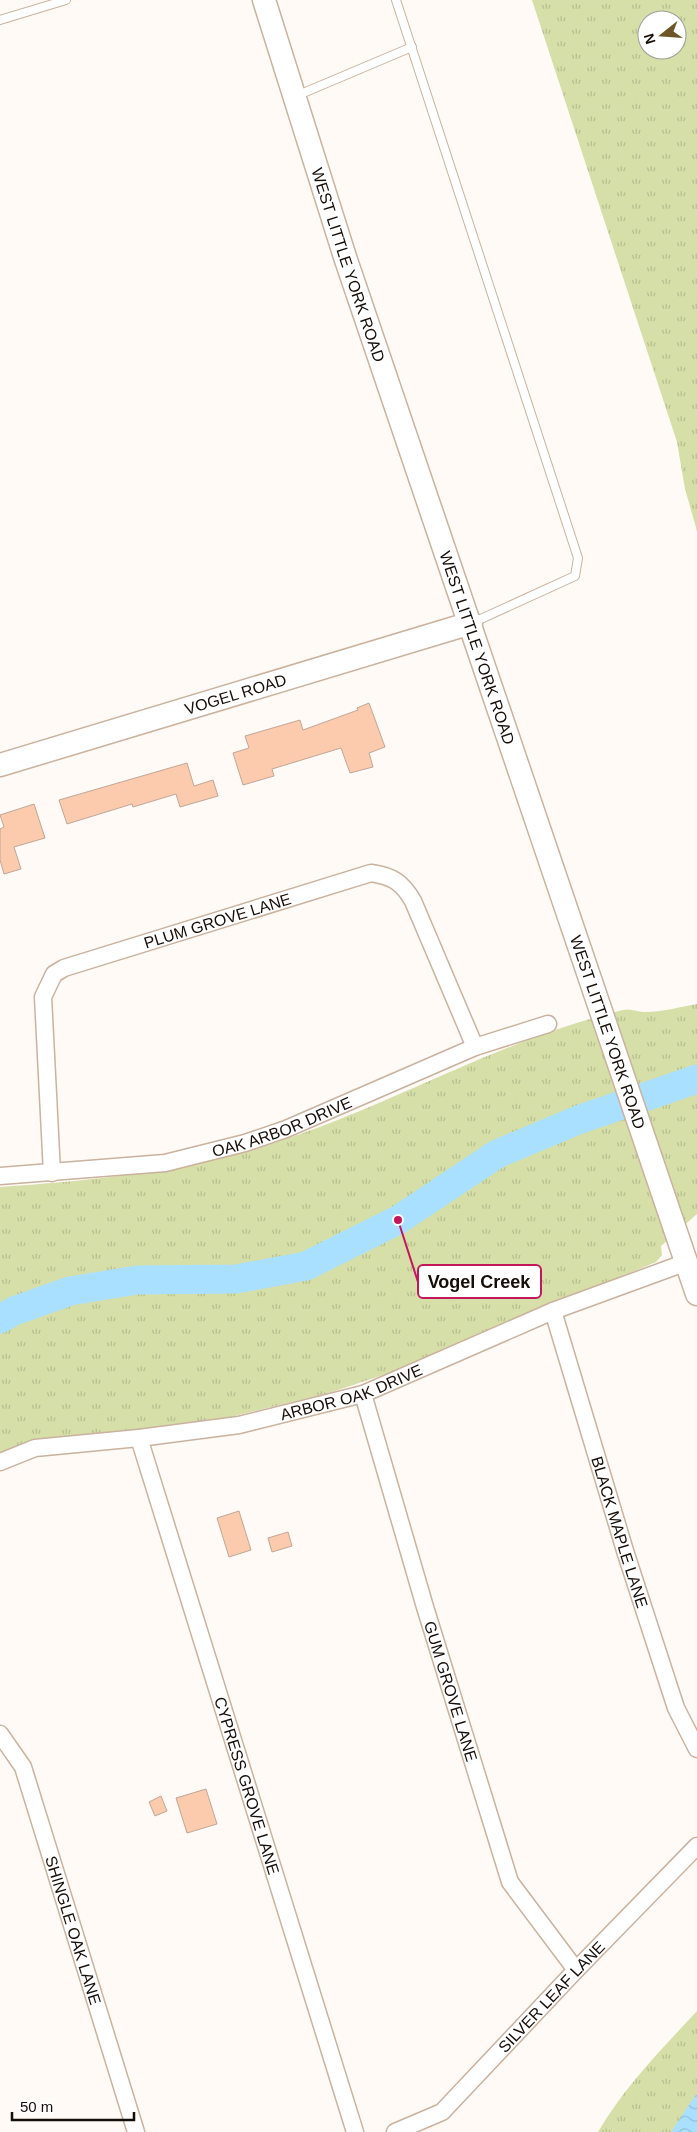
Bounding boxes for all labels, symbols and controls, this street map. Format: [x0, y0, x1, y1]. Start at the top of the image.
north arrow [637, 10, 687, 60]
text: N [640, 32, 659, 46]
street label: WEST LITTLE YORK ROAD [308, 166, 388, 364]
street label: WEST LITTLE YORK ROAD [436, 549, 518, 747]
street label: VOGEL ROAD [183, 671, 289, 718]
street label: PLUM GROVE LANE [142, 890, 293, 952]
street label: WEST LITTLE YORK ROAD [567, 933, 648, 1131]
street label: OAK ARBOR DRIVE [210, 1094, 354, 1160]
callout: Vogel Creek [418, 1265, 541, 1298]
text: Vogel Creek [428, 1272, 531, 1292]
street label: ARBOR OAK DRIVE [278, 1361, 425, 1423]
street label: BLACK MAPLE LANE [588, 1455, 651, 1610]
street label: GUM GROVE LANE [421, 1619, 480, 1764]
street label: CYPRESS GROVE LANE [211, 1695, 282, 1877]
street label: SHINGLE OAK LANE [42, 1854, 104, 2007]
street label: SILVER LEAF LANE [495, 1938, 608, 2056]
scale bar [12, 2090, 135, 2122]
text: 50 m [20, 2098, 53, 2115]

